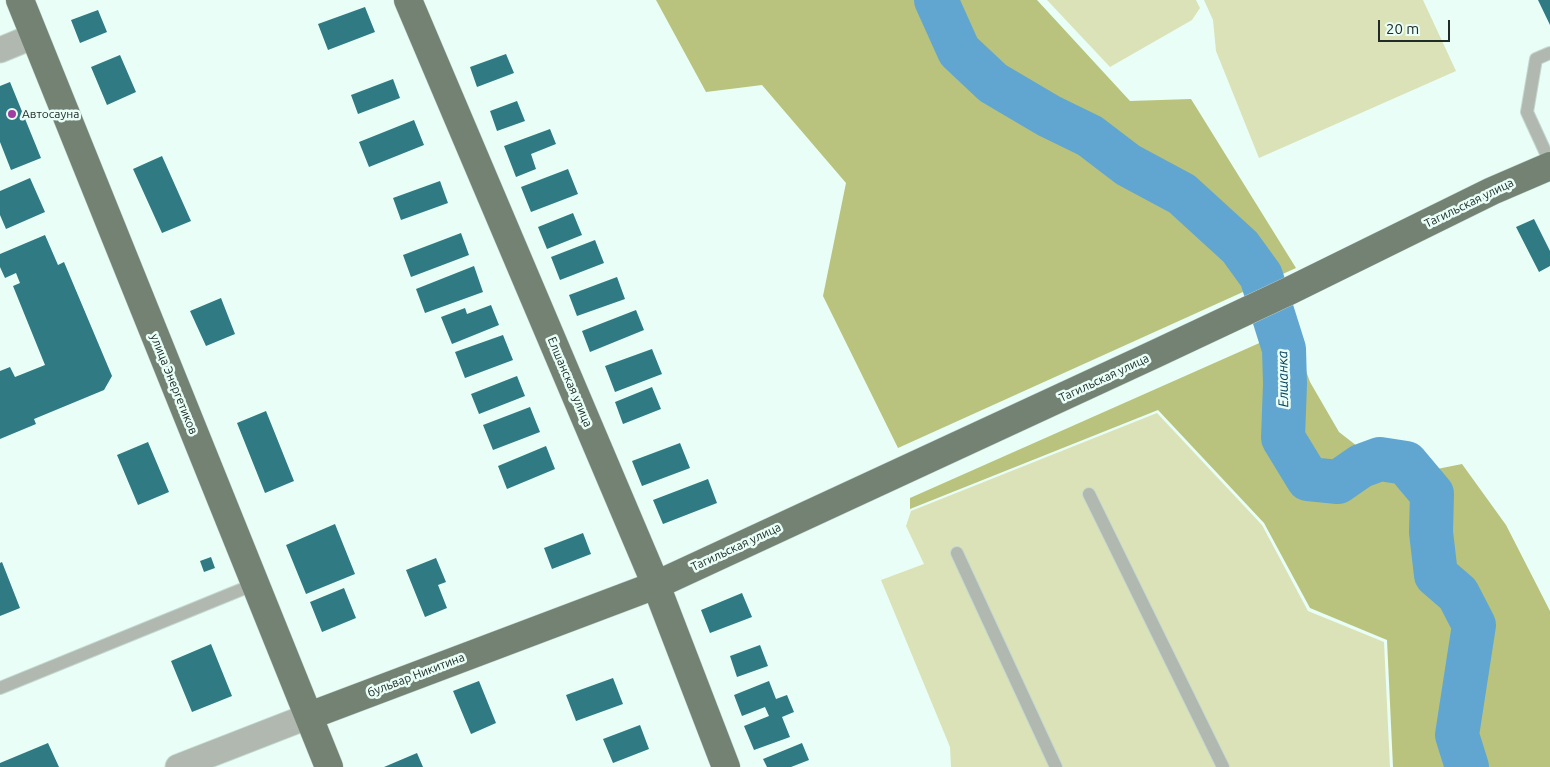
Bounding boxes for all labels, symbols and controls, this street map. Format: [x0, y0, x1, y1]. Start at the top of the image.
scale bar [1380, 10, 1452, 42]
text: 20 m [1386, 20, 1419, 37]
place label: Автосауна [22, 107, 79, 121]
marker: Автосауна [6, 108, 18, 120]
street label: Тагильская улица [1422, 175, 1516, 231]
street label: улица Энергетиков [147, 332, 201, 436]
street label: Елшанская улица [544, 335, 596, 429]
street label: Тагильская улица [1057, 351, 1151, 405]
water label: Елшанка [1274, 351, 1292, 407]
street label: Тагильская улица [689, 520, 783, 574]
street label: бульвар Никитина [365, 650, 467, 700]

